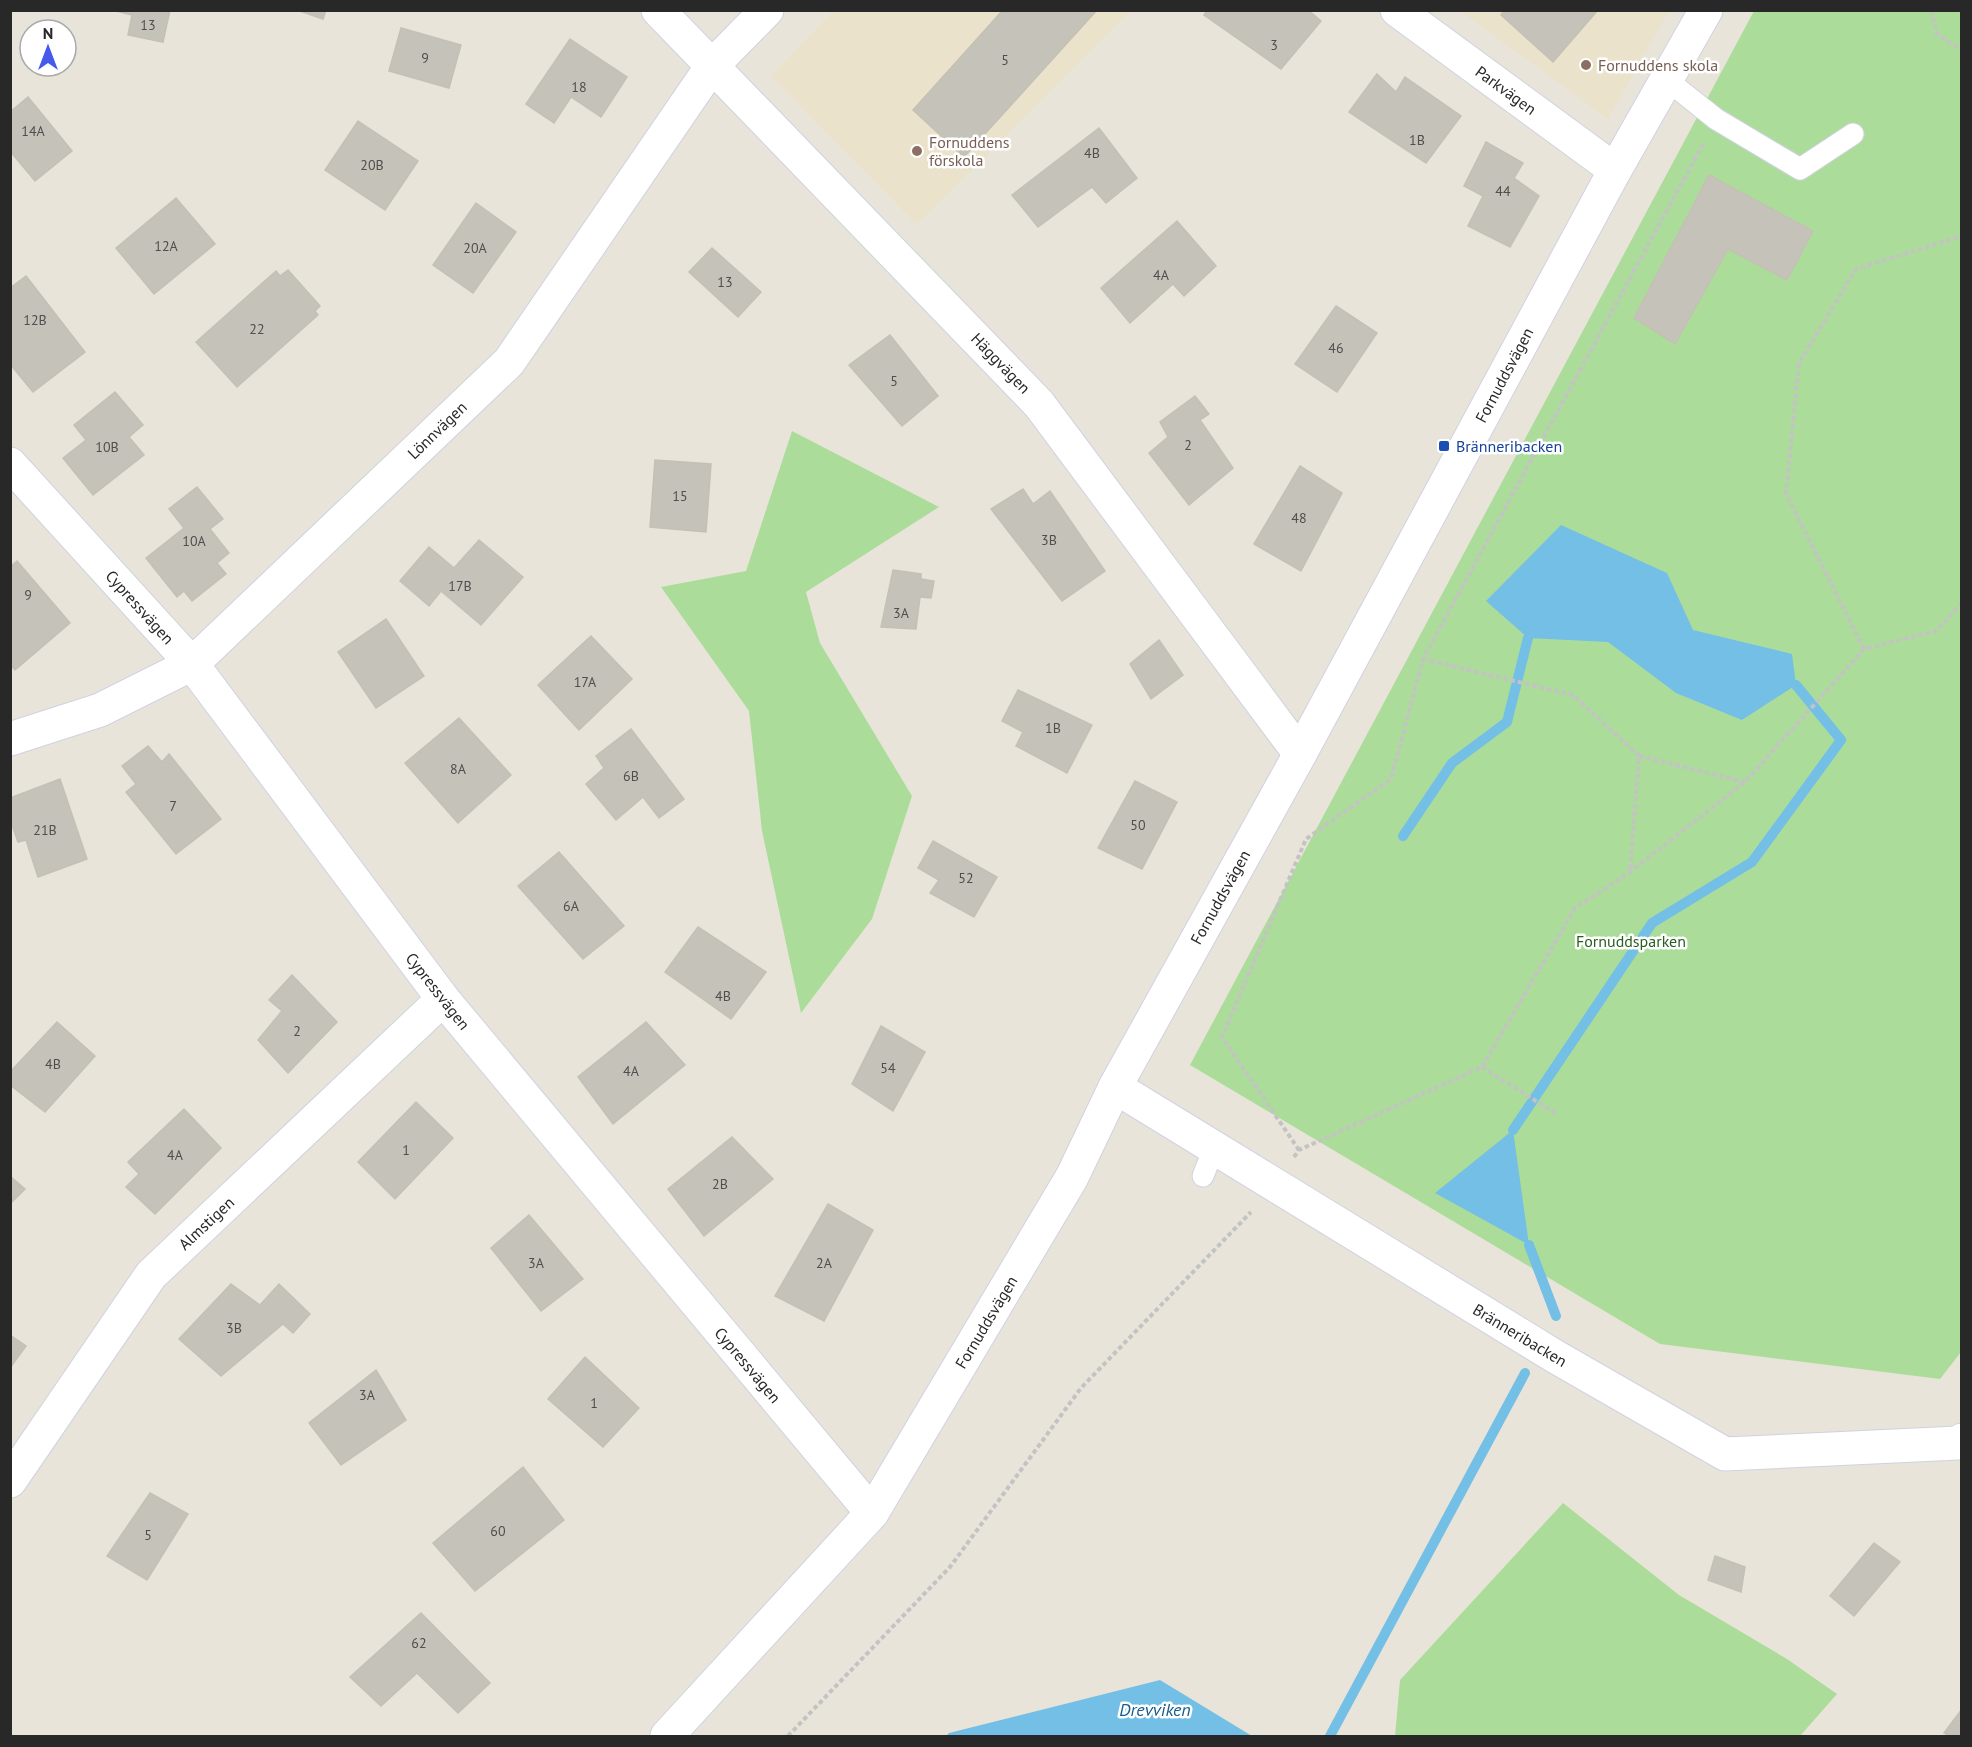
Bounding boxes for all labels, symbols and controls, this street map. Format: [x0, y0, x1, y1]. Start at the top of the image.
house number: 13 [140, 16, 156, 34]
north arrow [18, 18, 78, 78]
text: N [43, 23, 53, 43]
house number: 3 [1270, 36, 1278, 54]
house number: 9 [421, 49, 429, 67]
house number: 5 [1001, 51, 1009, 69]
place label: Fornuddens skola [1598, 55, 1718, 75]
marker: Fornuddens skola [1579, 58, 1593, 72]
street label: Parkvägen [1472, 61, 1540, 119]
house number: 18 [571, 78, 587, 96]
house number: 14A [21, 122, 46, 140]
house number: 1B [1409, 131, 1425, 149]
place label: Fornuddens förskola [929, 132, 1010, 170]
marker: Fornuddens förskola [910, 144, 924, 158]
house number: 4B [1084, 144, 1100, 162]
house number: 20B [360, 156, 384, 174]
house number: 44 [1495, 182, 1511, 200]
house number: 12A [154, 237, 179, 255]
house number: 20A [463, 239, 488, 257]
house number: 4A [1153, 266, 1170, 284]
house number: 13 [717, 273, 733, 291]
house number: 12B [23, 311, 47, 329]
house number: 22 [249, 320, 265, 338]
street label: Fornuddsvägen [1471, 324, 1537, 426]
street label: Häggvägen [967, 328, 1035, 398]
house number: 46 [1328, 339, 1344, 357]
house number: 5 [890, 372, 898, 390]
street label: Lönnvägen [403, 397, 471, 463]
house number: 2 [1184, 436, 1192, 454]
place label: Bränneribacken [1456, 436, 1562, 456]
house number: 10B [95, 438, 119, 456]
marker: Bränneribacken [1437, 439, 1451, 453]
house number: 15 [672, 487, 688, 505]
house number: 48 [1291, 509, 1307, 527]
house number: 3B [1041, 531, 1057, 549]
house number: 10A [182, 532, 207, 550]
street label: Cypressvägen [102, 566, 178, 648]
house number: 17B [448, 577, 472, 595]
house number: 9 [24, 586, 32, 604]
house number: 3A [893, 604, 910, 622]
house number: 17A [574, 673, 597, 691]
house number: 1B [1045, 719, 1061, 737]
house number: 8A [450, 760, 467, 778]
house number: 6B [623, 767, 639, 785]
house number: 7 [169, 797, 177, 815]
house number: 50 [1130, 816, 1146, 834]
house number: 21B [33, 821, 57, 839]
street label: Fornuddsvägen [1186, 846, 1254, 948]
house number: 52 [958, 869, 974, 887]
house number: 6A [563, 897, 580, 915]
park label: Fornuddsparken [1576, 931, 1686, 951]
street label: Cypressvägen [402, 948, 474, 1034]
house number: 4B [715, 987, 731, 1005]
house number: 2 [293, 1022, 301, 1040]
house number: 4B [45, 1055, 61, 1073]
house number: 54 [880, 1059, 896, 1077]
house number: 4A [623, 1062, 640, 1080]
house number: 1 [402, 1141, 410, 1159]
house number: 4A [167, 1146, 184, 1164]
house number: 2B [712, 1175, 728, 1193]
street label: Almstigen [174, 1192, 238, 1254]
house number: 3A [528, 1254, 545, 1272]
house number: 2A [816, 1254, 833, 1272]
street label: Fornuddsvägen [950, 1272, 1022, 1372]
street label: Bränneribacken [1469, 1299, 1571, 1371]
house number: 3B [226, 1319, 242, 1337]
street label: Cypressvägen [711, 1323, 785, 1407]
house number: 3A [359, 1386, 376, 1404]
house number: 1 [590, 1394, 598, 1412]
house number: 60 [490, 1522, 506, 1540]
house number: 5 [144, 1526, 152, 1544]
house number: 62 [411, 1634, 427, 1652]
water label: Drevviken [1119, 1698, 1191, 1721]

